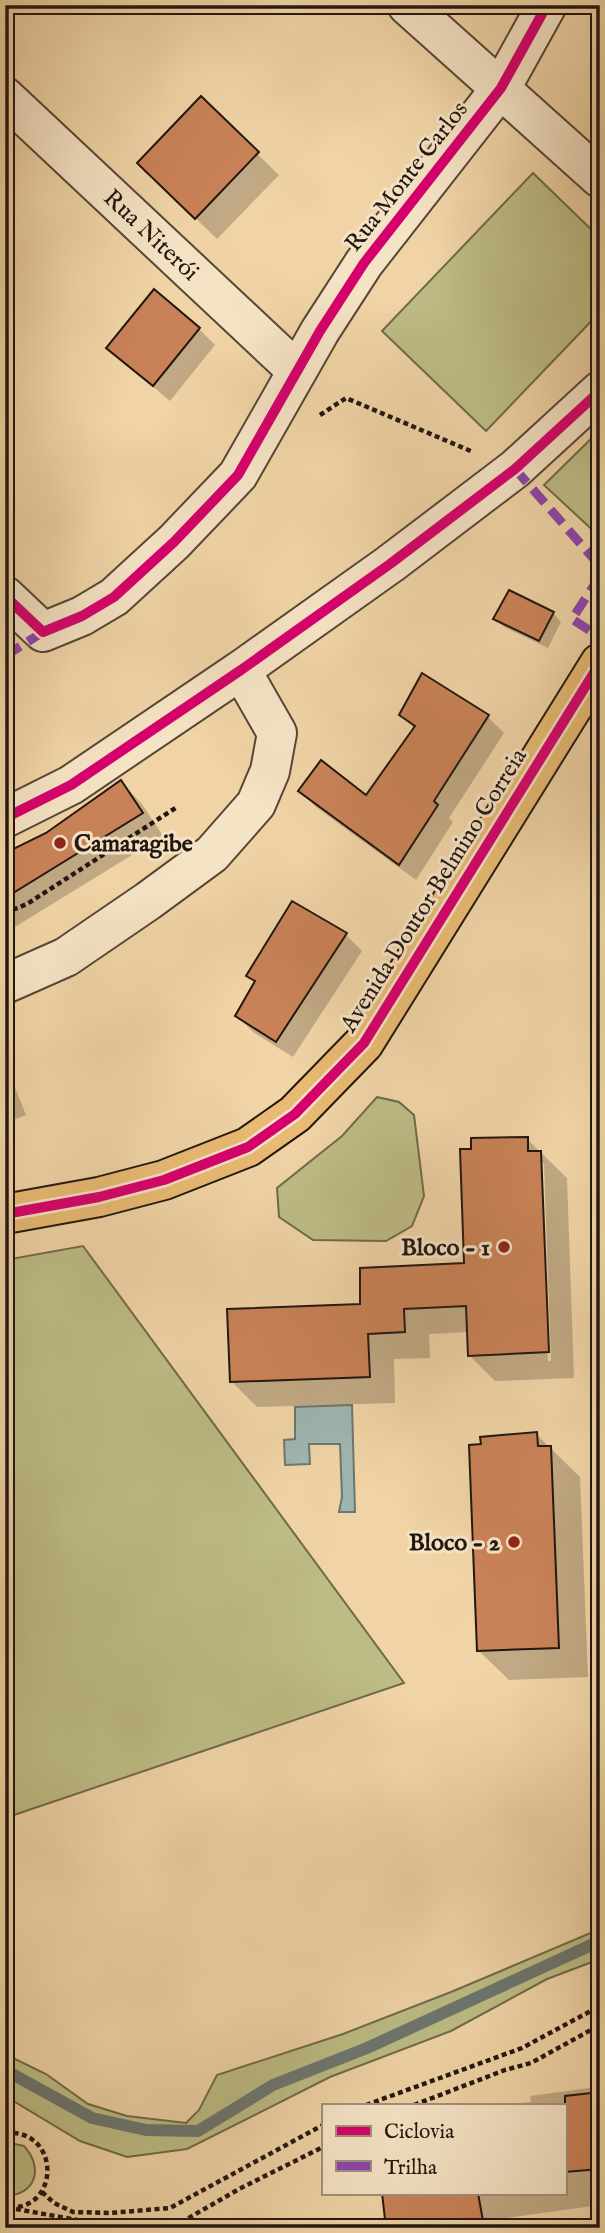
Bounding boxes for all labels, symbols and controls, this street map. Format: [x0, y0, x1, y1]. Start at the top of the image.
street label: Rua Monte Carlos [339, 95, 476, 258]
street label: Rua Niterói [96, 183, 205, 288]
street label: Avenida Doutor Belmino Correia [333, 742, 535, 1039]
place label: Camaragibe [74, 829, 193, 860]
marker: Camaragibe [52, 835, 68, 851]
place label: Bloco - 1 [401, 1233, 490, 1264]
marker: Bloco - 1 [496, 1239, 512, 1255]
place label: Bloco - 2 [409, 1528, 500, 1559]
marker: Bloco - 2 [506, 1534, 522, 1550]
legend [322, 2104, 566, 2194]
text: Ciclovia [384, 2119, 455, 2146]
text: Trilha [384, 2155, 438, 2182]

